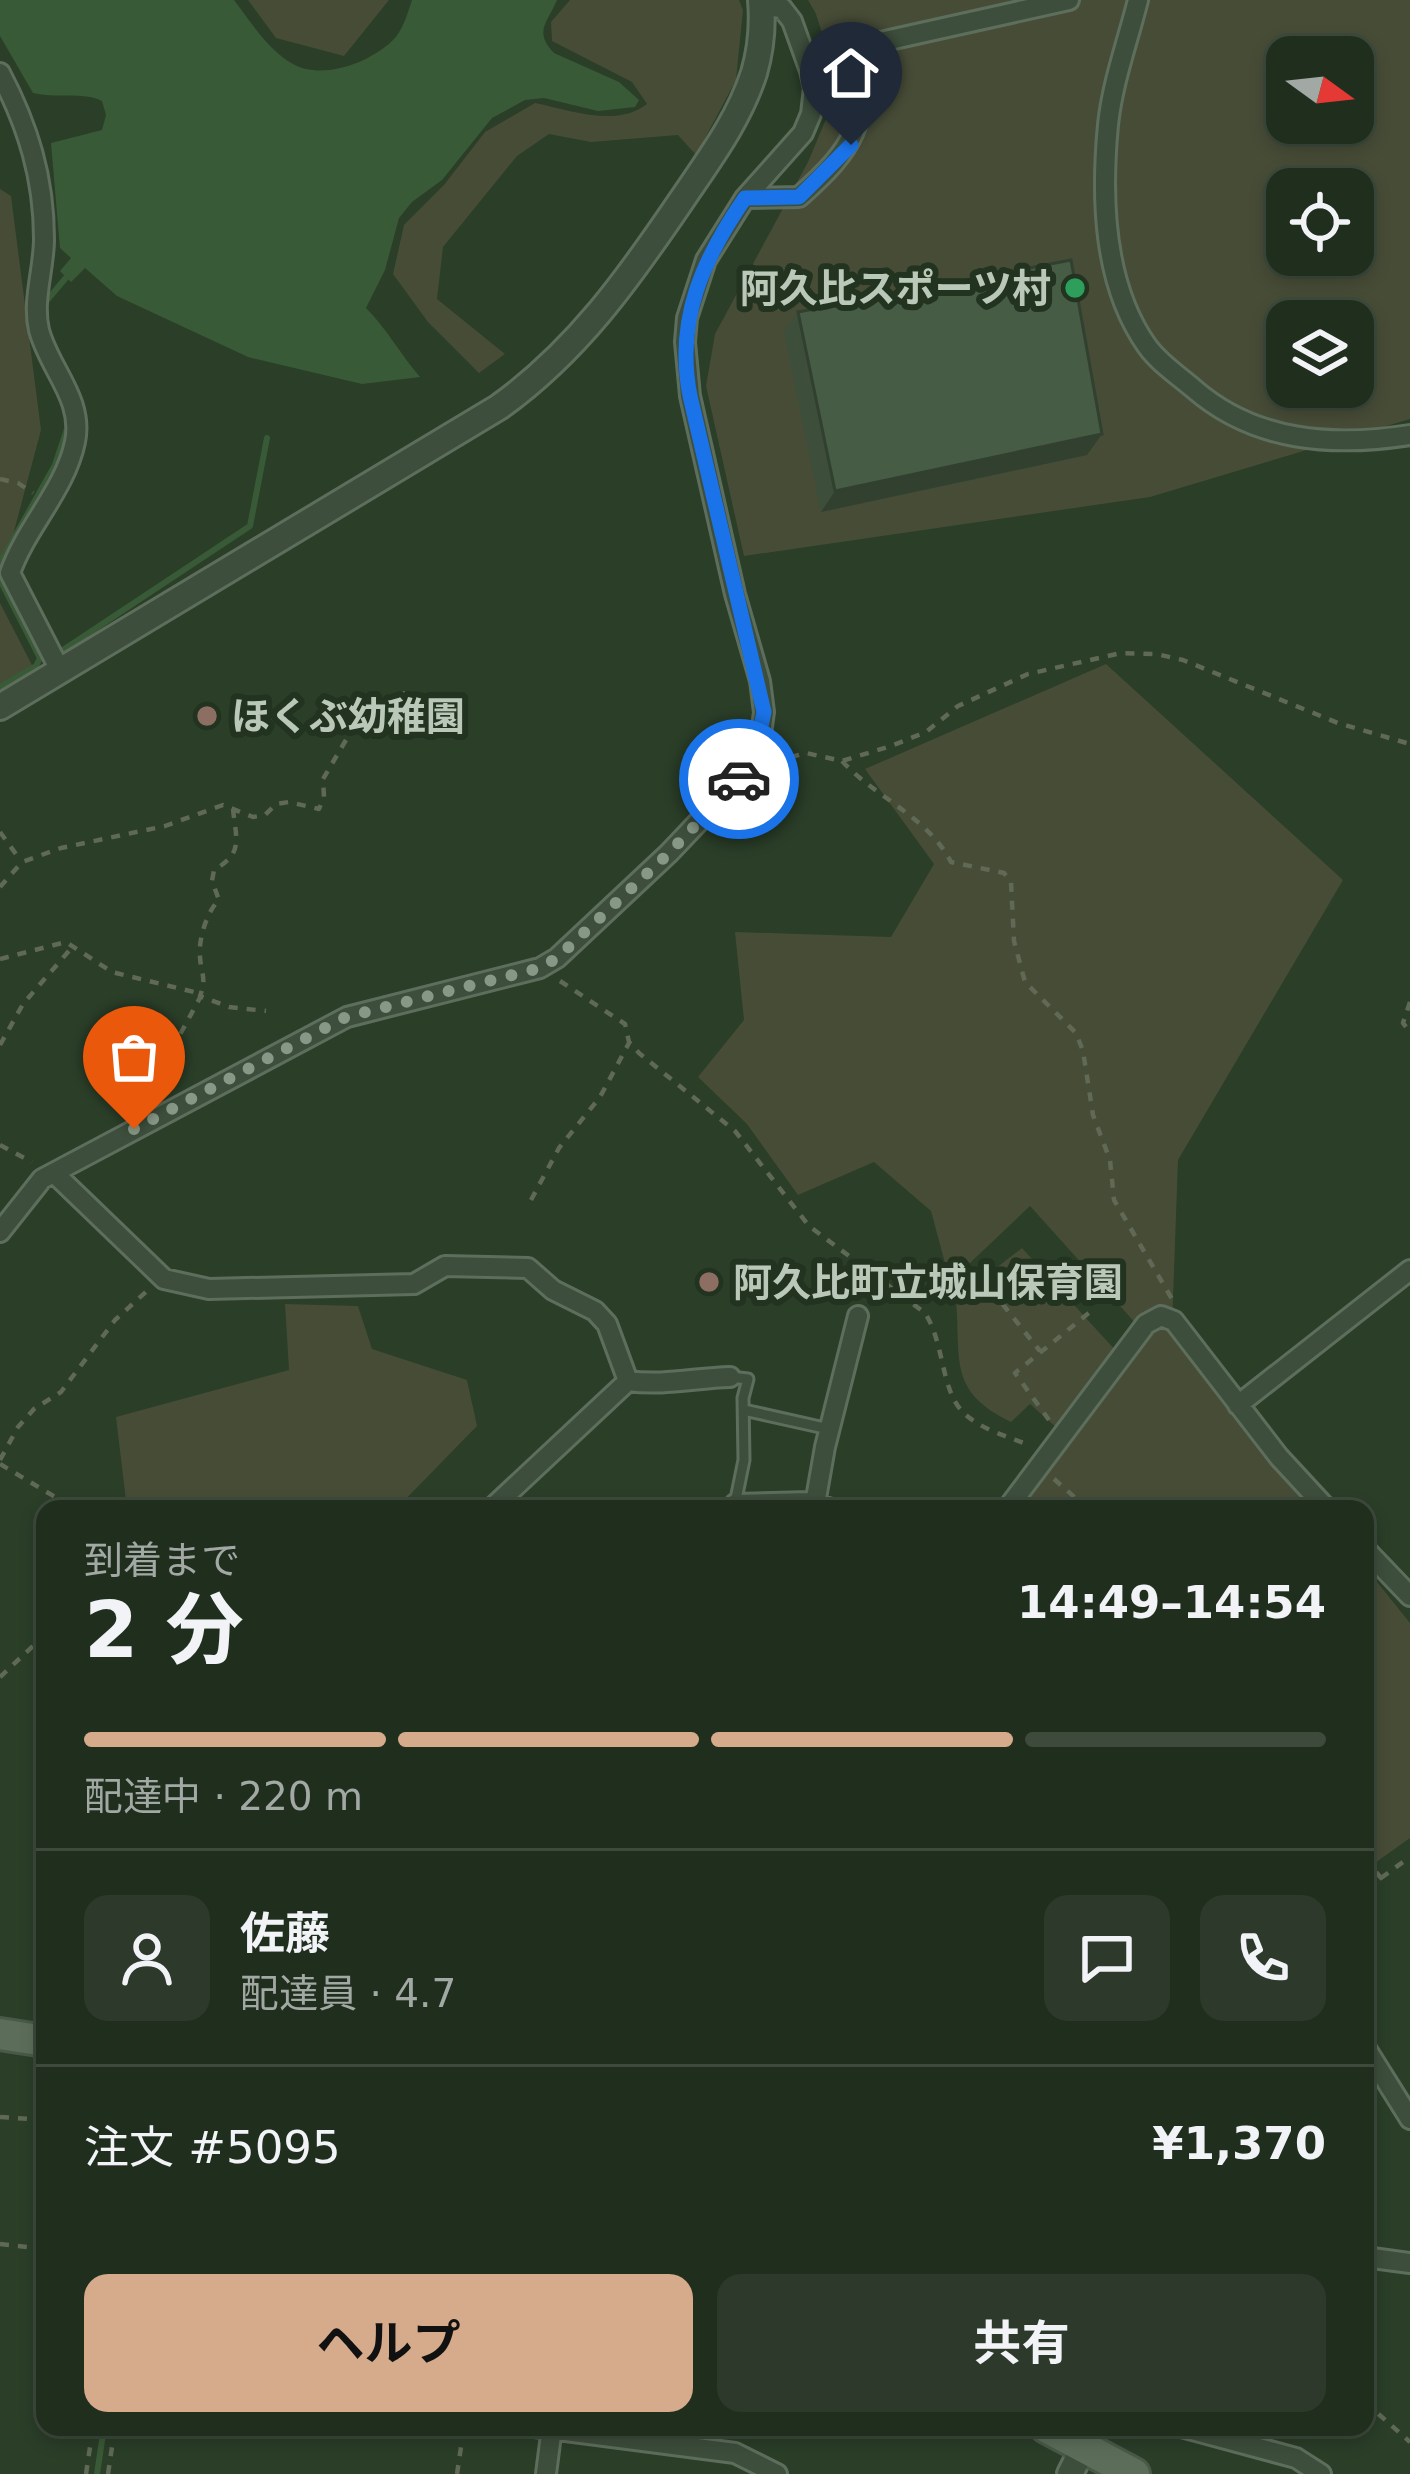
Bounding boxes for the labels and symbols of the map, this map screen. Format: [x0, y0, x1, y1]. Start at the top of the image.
pin [800, 22, 902, 145]
north arrow [1266, 36, 1374, 144]
place label: 阿久比スポーツ村 [740, 266, 1051, 311]
marker: 阿久比スポーツ村 [1062, 275, 1088, 301]
place label: ほくぶ幼稚園 [231, 694, 465, 739]
marker: ほくぶ幼稚園 [194, 703, 220, 729]
courier [679, 719, 799, 839]
pin [83, 1006, 185, 1129]
place label: 阿久比町立城山保育園 [733, 1260, 1123, 1305]
marker: 阿久比町立城山保育園 [696, 1269, 722, 1295]

